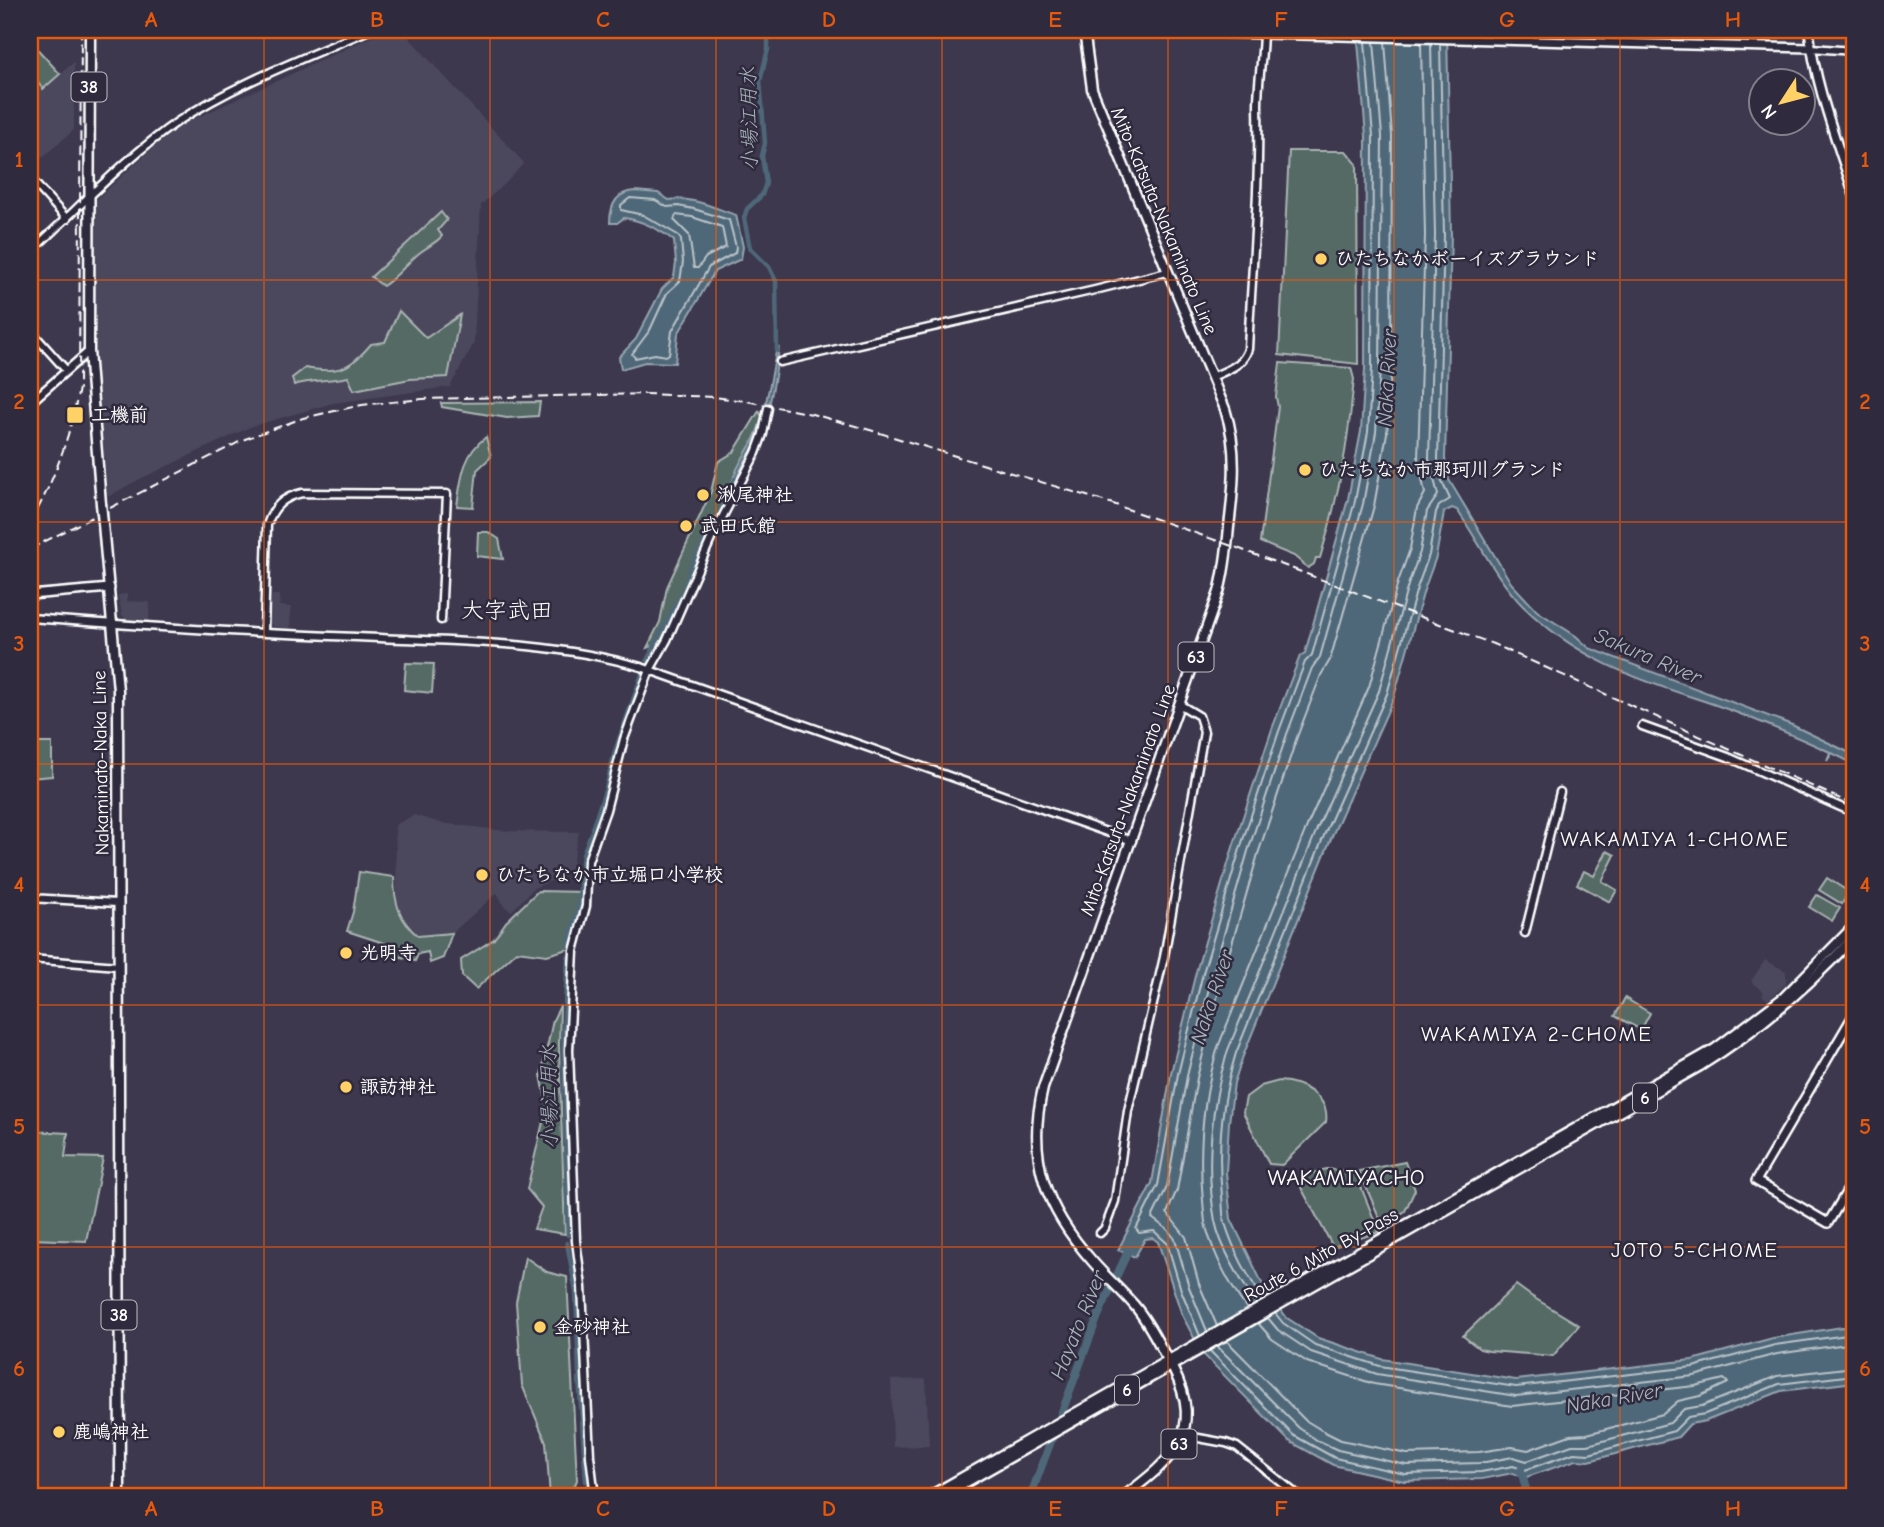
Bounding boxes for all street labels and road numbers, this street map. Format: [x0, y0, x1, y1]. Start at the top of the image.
road number: 38 [72, 72, 106, 102]
street label: Mito-Katsuta-Nakaminato Line [1106, 104, 1222, 338]
road number: 63 [1178, 642, 1214, 672]
street label: Nakaminato-Naka Line [88, 670, 114, 856]
street label: Mito-Katsuta-Nakaminato Line [1076, 681, 1180, 919]
road number: 6 [1633, 1084, 1657, 1112]
street label: Route 6 Mito By-Pass [1240, 1203, 1402, 1307]
road number: 38 [102, 1300, 136, 1330]
road number: 6 [1115, 1376, 1139, 1405]
road number: 63 [1162, 1429, 1196, 1458]

